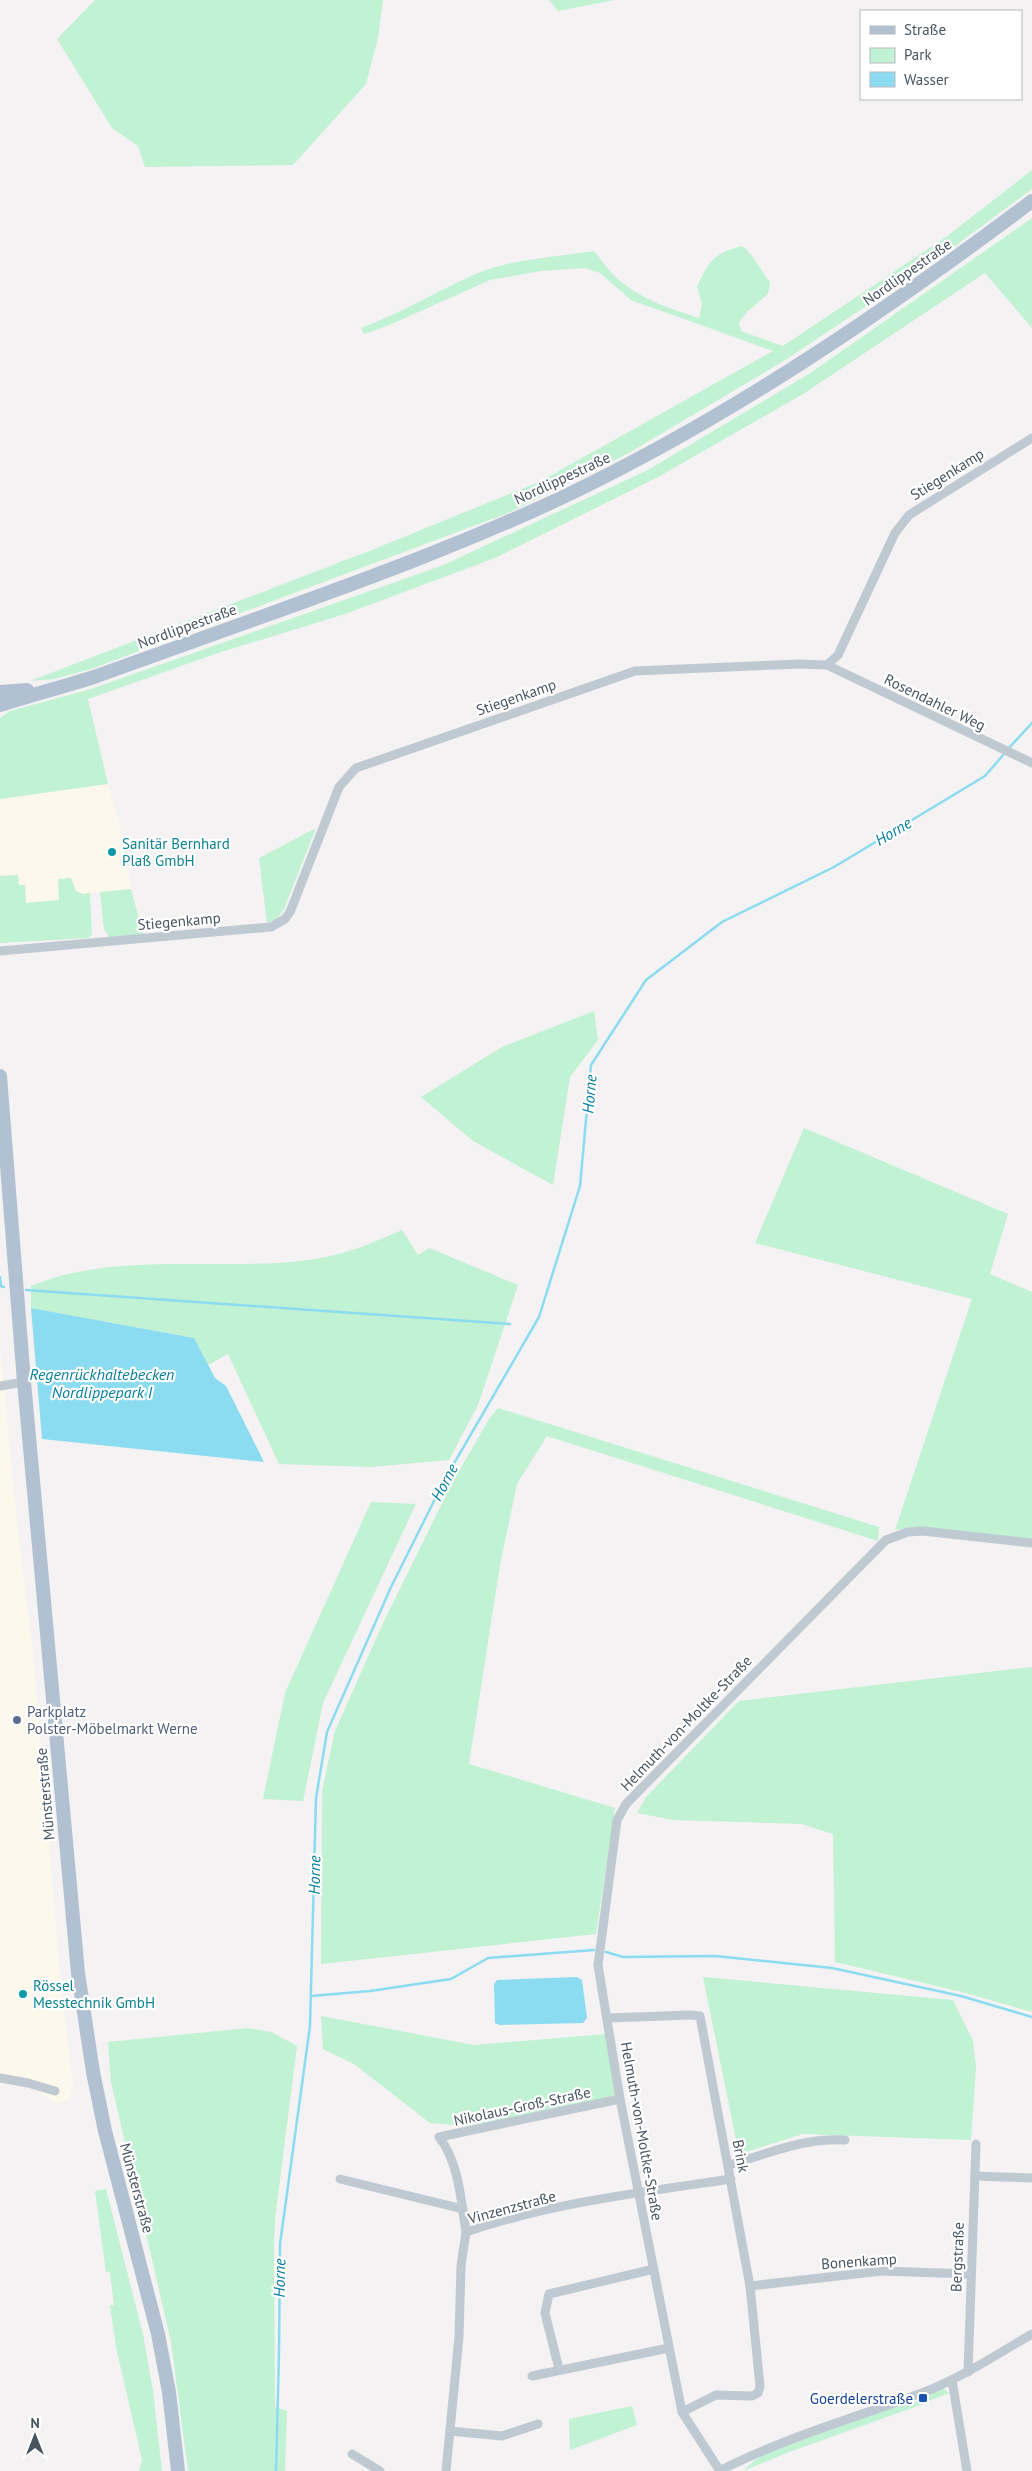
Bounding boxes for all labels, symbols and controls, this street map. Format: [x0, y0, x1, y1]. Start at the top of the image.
legend [860, 10, 1022, 100]
text: Straße [904, 20, 946, 39]
text: Park [904, 45, 932, 64]
text: Wasser [904, 70, 949, 89]
street label: Nordlippestraße [859, 234, 955, 310]
street label: Stiegenkamp [907, 444, 987, 504]
street label: Nordlippestraße [511, 447, 613, 509]
street label: Nordlippestraße [135, 599, 239, 653]
street label: Rosendahler Weg [881, 669, 989, 735]
street label: Stiegenkamp [474, 674, 558, 720]
water label: Horne [871, 812, 915, 850]
place label: Sanitär Bernhard Plaß GmbH [122, 834, 230, 870]
marker: Sanitär Bernhard Plaß GmbH [106, 846, 118, 858]
street label: Stiegenkamp [137, 908, 221, 934]
water label: Horne [577, 1073, 601, 1114]
water label: Regenrückhaltebecken Nordlippepark I [30, 1364, 174, 1402]
water label: Horne [426, 1459, 462, 1504]
street label: Helmuth-von-Moltke-Straße [616, 1651, 756, 1795]
place label: Parkplatz Polster-Möbelmarkt Werne [27, 1702, 198, 1738]
marker: Parkplatz Polster-Möbelmarkt Werne [11, 1714, 23, 1726]
street label: Münsterstraße [32, 1747, 58, 1841]
water label: Horne [304, 1855, 324, 1895]
place label: Rössel Messtechnik GmbH [33, 1976, 155, 2012]
marker: Rössel Messtechnik GmbH [17, 1988, 29, 2000]
street label: Helmuth-von-Moltke-Straße [617, 2040, 667, 2222]
street label: Nikolaus-Groß-Straße [452, 2082, 592, 2130]
street label: Brink [728, 2138, 754, 2175]
street label: Münsterstraße [116, 2141, 158, 2235]
street label: Vinzenzstraße [465, 2186, 558, 2228]
street label: Bergstraße [946, 2222, 968, 2292]
street label: Bonenkamp [821, 2249, 897, 2273]
water label: Horne [269, 2258, 289, 2298]
place label: Goerdelerstraße [810, 2389, 913, 2408]
marker: Goerdelerstraße [917, 2392, 929, 2404]
north arrow [10, 2411, 60, 2461]
text: N [30, 2414, 40, 2432]

